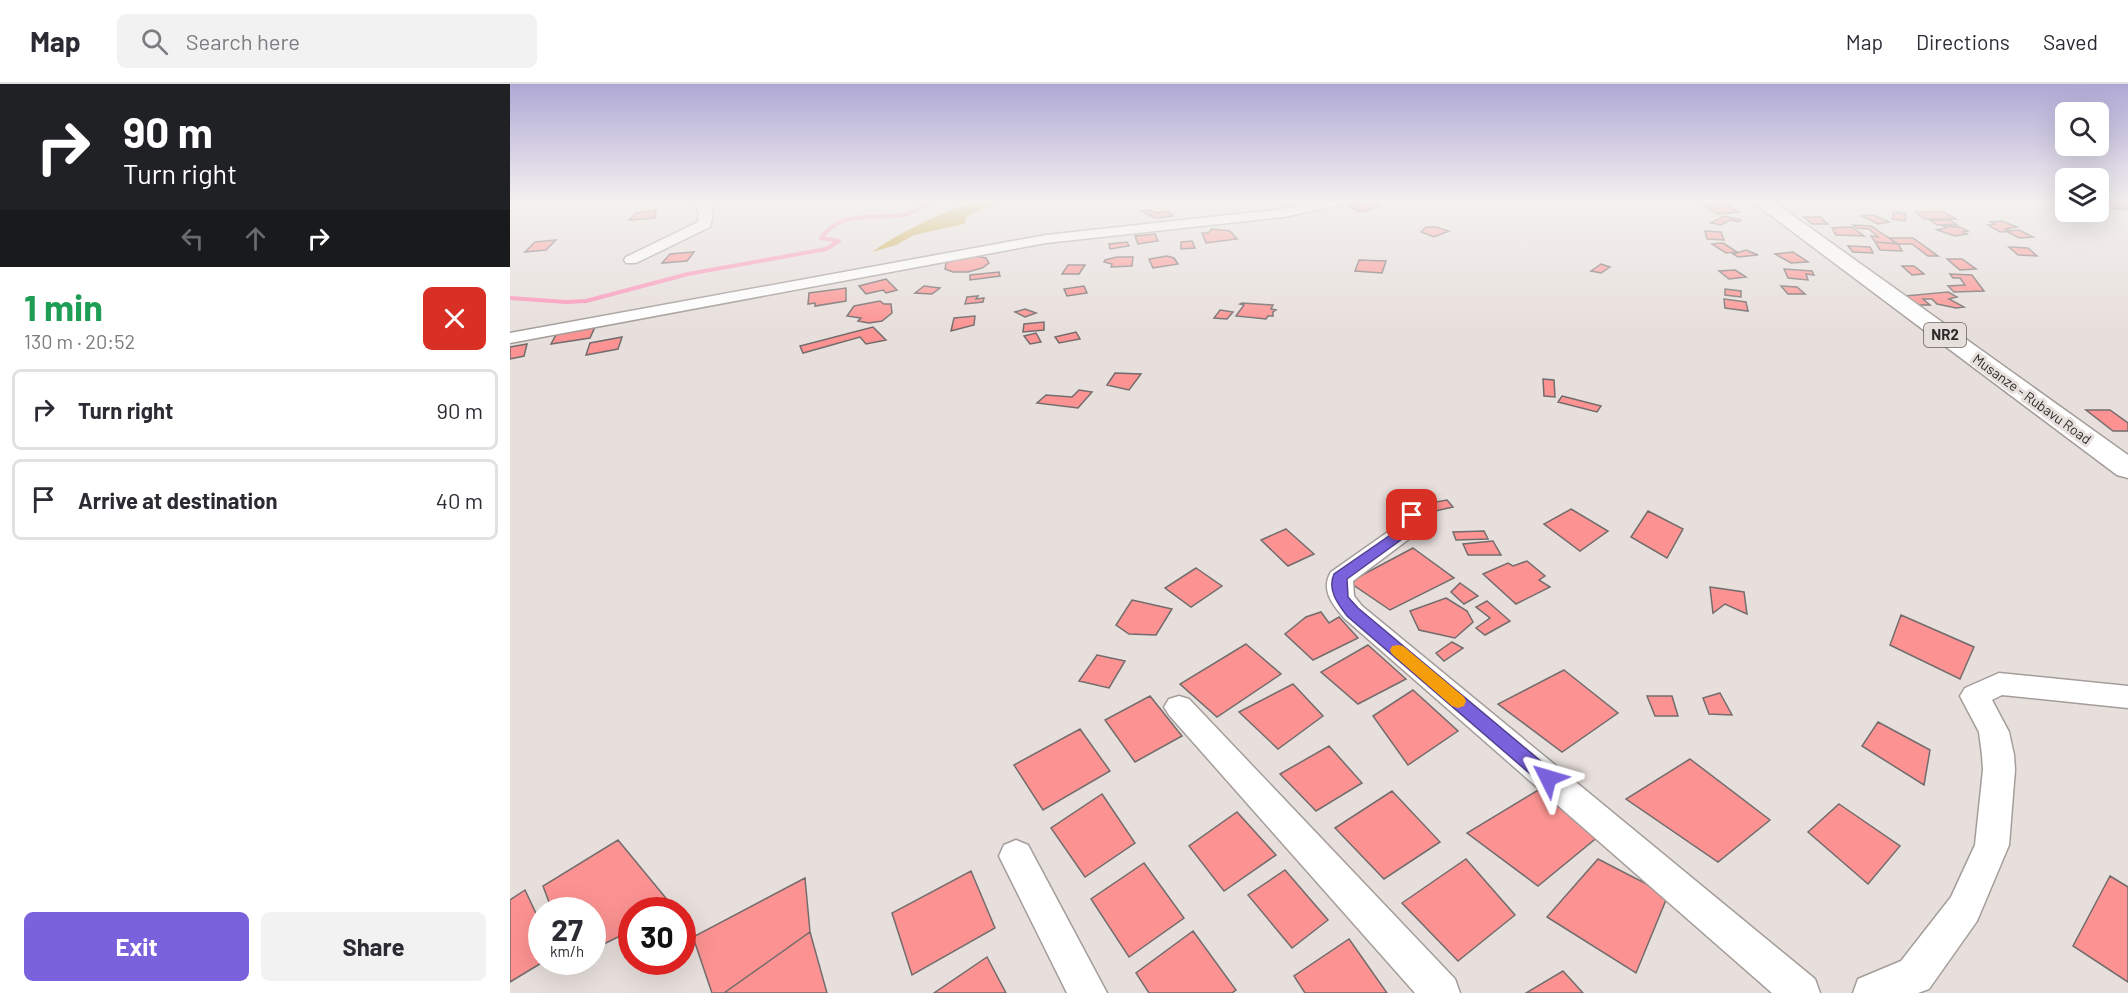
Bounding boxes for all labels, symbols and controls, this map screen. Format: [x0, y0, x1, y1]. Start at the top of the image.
search box [117, 14, 537, 68]
text: Map [30, 24, 81, 58]
icon: search [138, 25, 171, 58]
text: Search here [186, 28, 300, 54]
text: Map [1846, 29, 1883, 54]
text: Directions [1916, 29, 2010, 54]
text: Saved [2043, 29, 2098, 54]
map controls [2055, 102, 2109, 222]
button: search [2055, 102, 2109, 156]
text: 90 m [123, 106, 213, 156]
icon: right [24, 108, 102, 186]
text: Turn right [123, 157, 237, 189]
button: layers [2055, 168, 2109, 222]
icon: left [176, 222, 209, 255]
icon: ahead [239, 222, 272, 255]
icon: right [302, 222, 335, 255]
text: 1 min [24, 285, 103, 328]
button: close [423, 287, 486, 350]
road number: NR2 [1924, 323, 1966, 347]
text: 130 m · 20:52 [24, 329, 135, 353]
street label: Musanze - Rubavu Road [1970, 350, 2095, 447]
icon: right [27, 393, 60, 426]
text: Turn right [78, 397, 173, 423]
text: 90 m [437, 397, 483, 423]
icon: arrive [27, 483, 60, 516]
text: Arrive at destination [78, 487, 277, 513]
text: 40 m [436, 487, 483, 513]
pin [1386, 489, 1437, 540]
icon: arrive [1395, 498, 1428, 531]
position arrow [1516, 746, 1580, 810]
speed limit sign: 30 [618, 897, 696, 975]
text: 27 [551, 911, 583, 947]
button: Exit [24, 912, 249, 981]
button: Share [261, 912, 486, 981]
text: km/h [550, 942, 584, 960]

